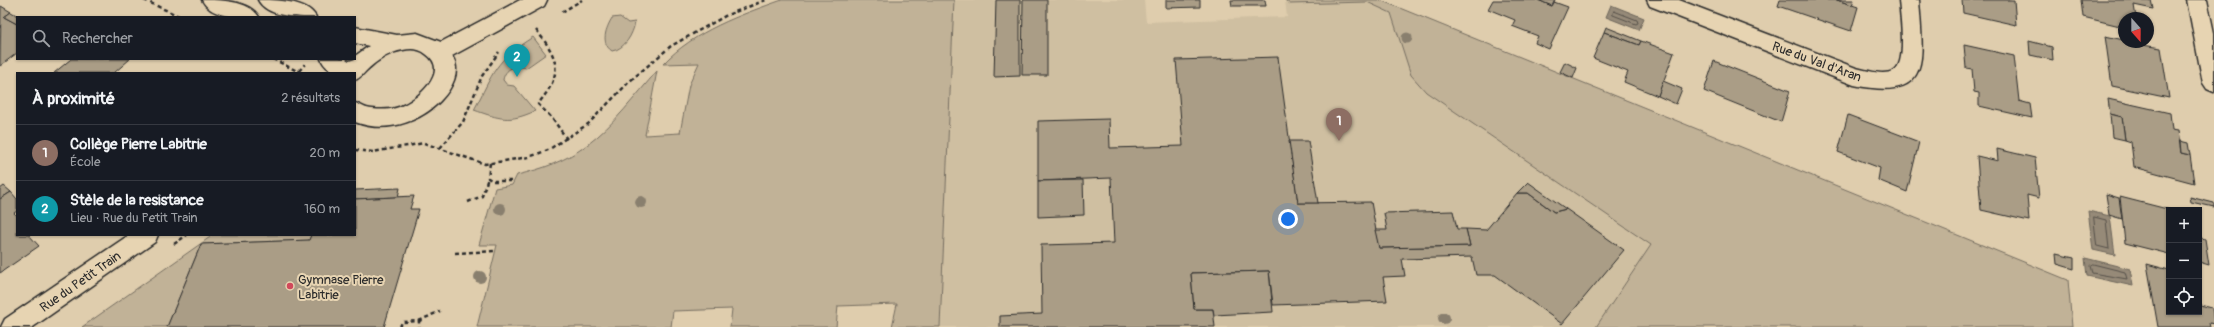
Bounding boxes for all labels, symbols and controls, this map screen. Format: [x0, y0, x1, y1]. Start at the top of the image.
north arrow [2118, 12, 2154, 48]
search box [16, 16, 356, 60]
icon: search [30, 27, 52, 49]
text: Rechercher [62, 29, 133, 48]
street label: Rue du Val d'Aran [1770, 38, 1863, 86]
pin: 2 [504, 44, 530, 77]
text: À proximité [32, 88, 115, 109]
text: 2 résultats [281, 90, 340, 106]
pin: 1 [1326, 108, 1352, 141]
text: Collège Pierre Labitrie [70, 135, 207, 154]
text: 1 [42, 145, 48, 161]
text: 20 m [309, 145, 340, 161]
text: École [70, 154, 100, 170]
text: Stèle de la resistance [70, 191, 204, 210]
text: 2 [41, 201, 49, 217]
text: 160 m [304, 201, 340, 217]
map controls [2166, 207, 2202, 315]
button: + [2166, 207, 2202, 243]
your location [1278, 209, 1298, 229]
text: Lieu · Rue du Petit Train [70, 210, 198, 226]
button: − [2166, 243, 2202, 279]
street label: Rue du Petit Train [37, 248, 124, 316]
place label: Gymnase Pierre Labitrie [298, 272, 384, 303]
button: locate [2166, 279, 2202, 315]
marker: Gymnase Pierre Labitrie [285, 281, 295, 291]

